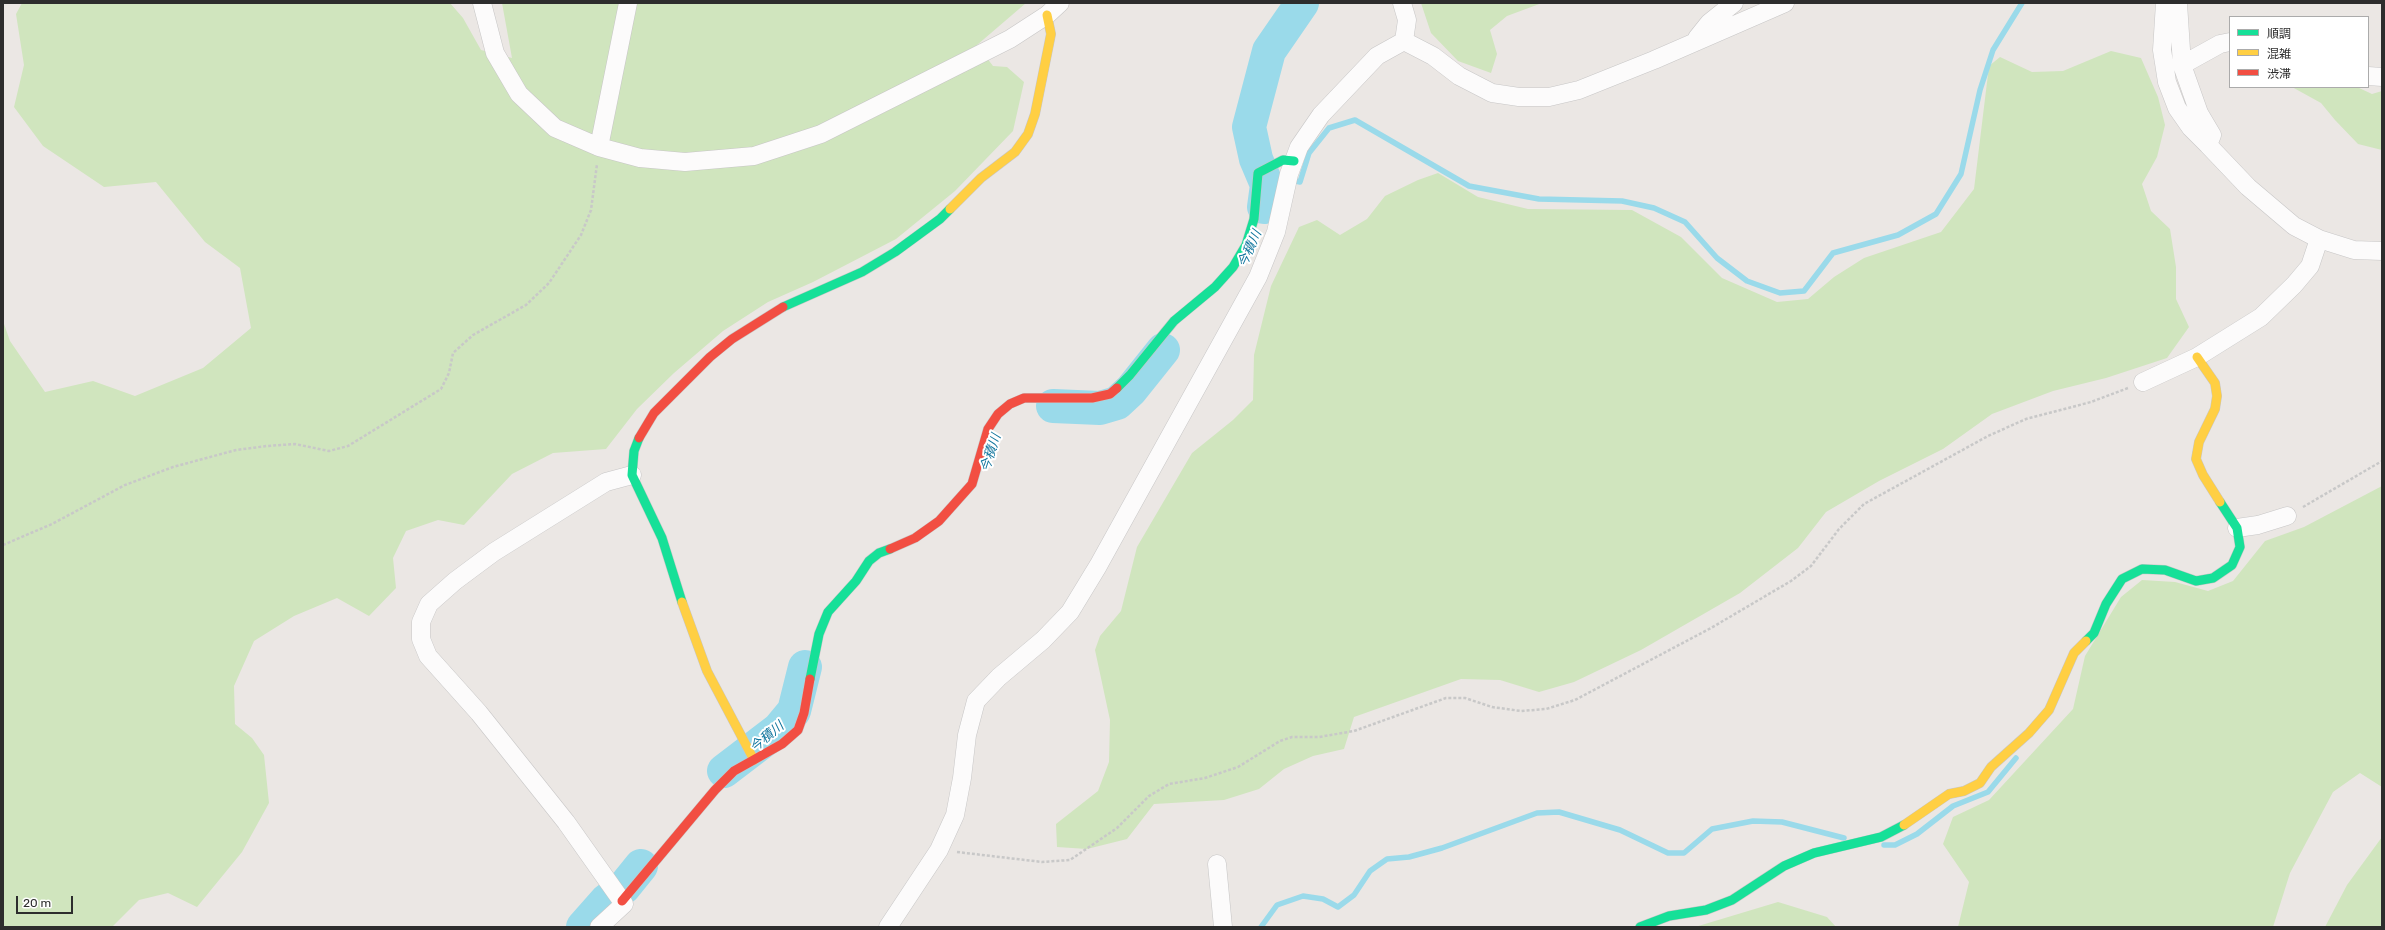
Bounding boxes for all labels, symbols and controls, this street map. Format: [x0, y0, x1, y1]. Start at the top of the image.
legend [2229, 16, 2369, 88]
text: 順調 [2267, 27, 2291, 41]
text: 混雑 [2267, 47, 2291, 61]
text: 渋滞 [2267, 67, 2291, 81]
water label: 今積川 [1235, 228, 1265, 270]
water label: 今積川 [978, 432, 1004, 474]
water label: 今積川 [747, 718, 787, 756]
scale bar [18, 888, 75, 914]
text: 20 m [23, 896, 51, 910]

